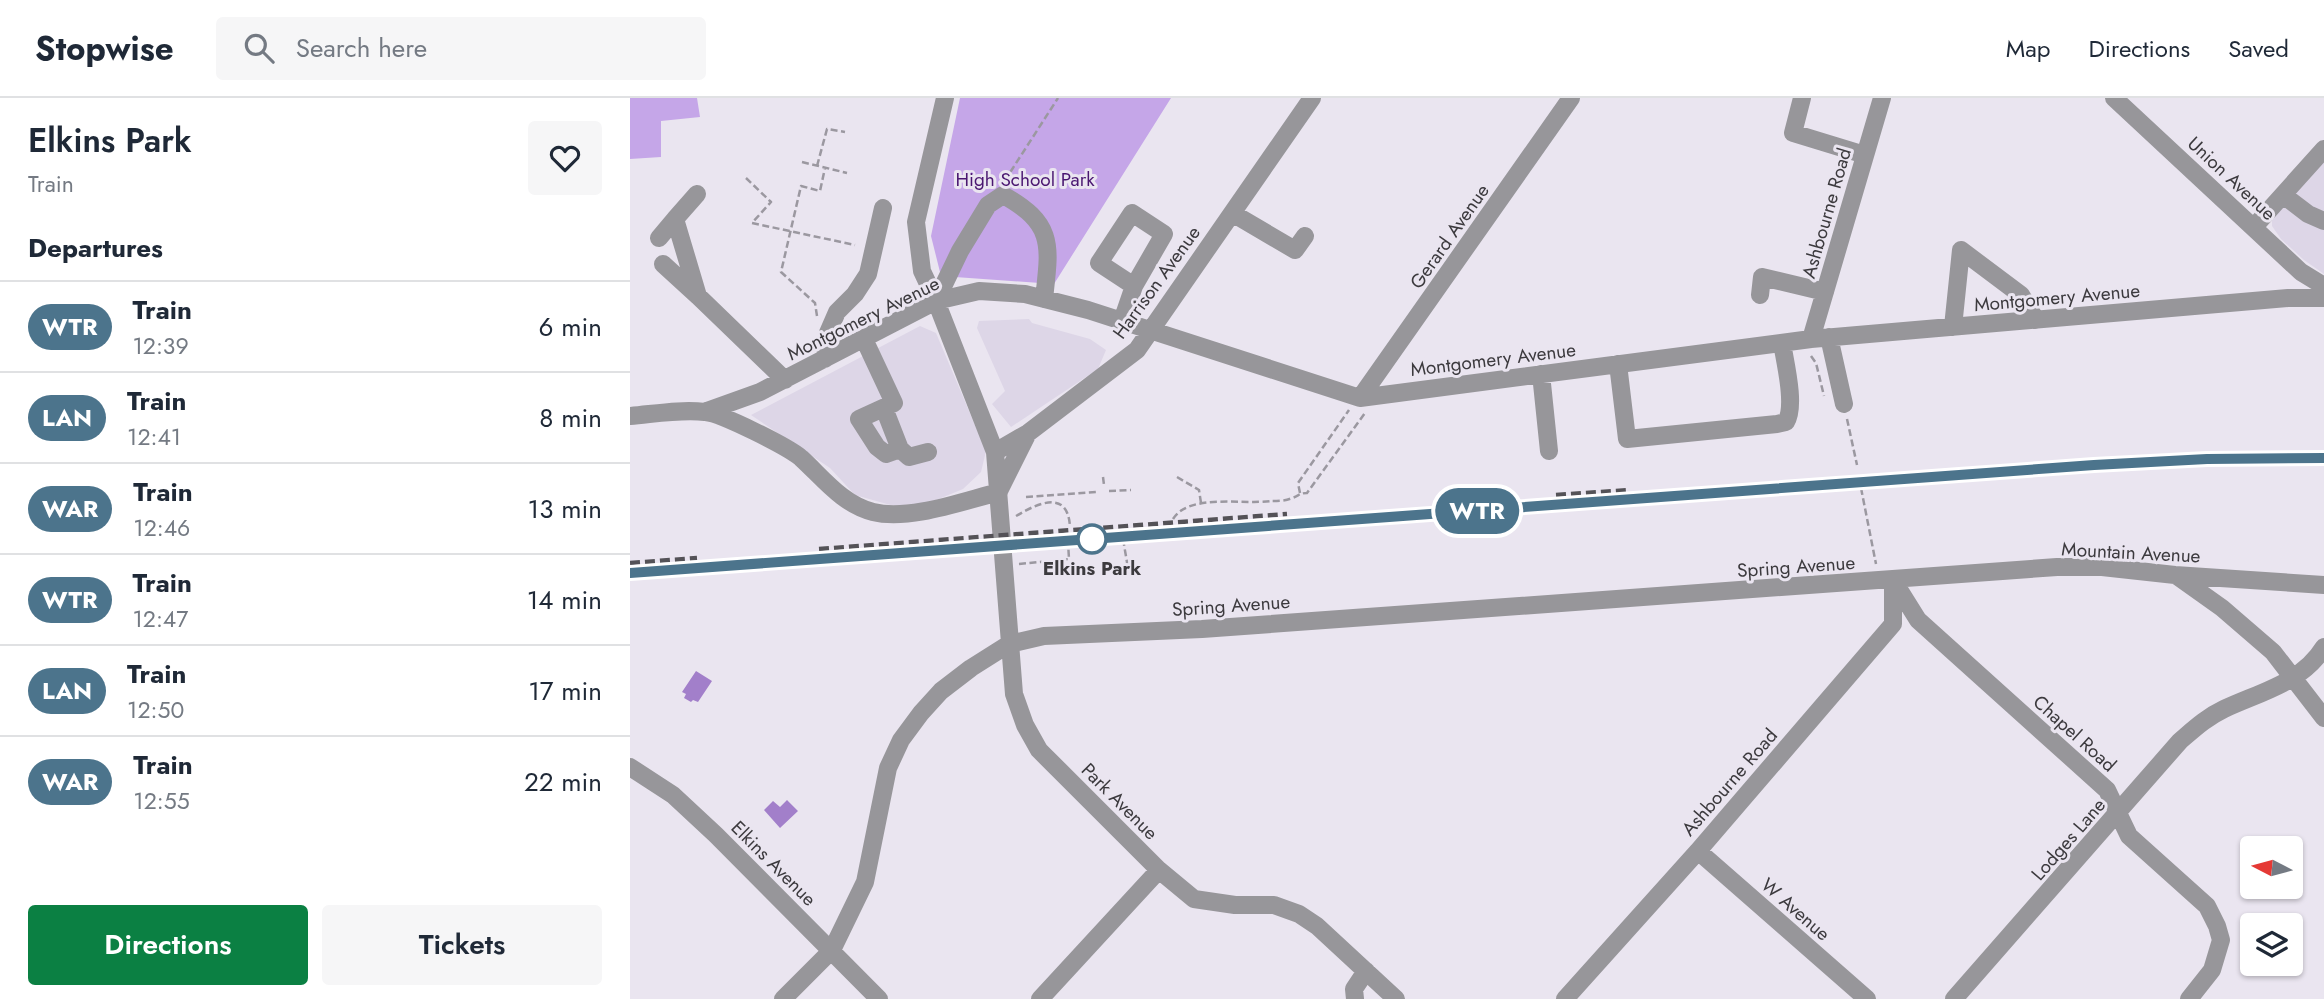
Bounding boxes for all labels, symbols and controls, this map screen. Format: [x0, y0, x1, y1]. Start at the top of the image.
search box [216, 17, 706, 80]
text: Stopwise [35, 25, 174, 72]
icon: search [240, 29, 278, 67]
text: Search here [296, 29, 427, 67]
text: Map [2006, 31, 2051, 66]
text: Directions [2089, 31, 2190, 66]
text: Saved [2228, 31, 2289, 66]
text: Elkins Park [28, 117, 192, 164]
button: heart [528, 121, 602, 195]
street label: Union Avenue [2181, 130, 2282, 227]
street label: Ashbourne Road [1795, 145, 1858, 281]
park label: High School Park [955, 166, 1095, 193]
text: Train [28, 167, 74, 201]
street label: Gerard Avenue [1403, 178, 1496, 294]
street label: Harrison Avenue [1106, 220, 1207, 344]
text: Departures [28, 229, 163, 267]
street label: Montgomery Avenue [782, 270, 944, 367]
street label: Montgomery Avenue [1973, 277, 2141, 318]
text: Train [133, 291, 192, 329]
text: 6 min [539, 308, 602, 346]
text: WTR [42, 309, 98, 344]
text: 12:39 [133, 329, 189, 363]
street label: Montgomery Avenue [1409, 336, 1578, 383]
text: Train [127, 382, 186, 420]
text: 8 min [539, 399, 602, 437]
text: LAN [42, 400, 92, 435]
text: 12:41 [127, 420, 181, 454]
text: Train [133, 473, 193, 511]
line badge: WTR [1437, 488, 1517, 534]
text: 13 min [528, 490, 602, 528]
text: WAR [42, 491, 98, 526]
text: WTR [1449, 493, 1505, 528]
text: 12:46 [133, 511, 190, 545]
marker: Elkins Park [1077, 524, 1107, 554]
street label: Mountain Avenue [2061, 535, 2201, 570]
street label: Spring Avenue [1736, 549, 1856, 584]
place label: Elkins Park [1043, 555, 1141, 582]
text: Train [133, 564, 192, 602]
text: 14 min [527, 581, 602, 619]
text: WTR [42, 582, 98, 617]
street label: Spring Avenue [1171, 588, 1291, 623]
text: 12:47 [133, 602, 188, 636]
text: Train [127, 655, 186, 693]
text: 17 min [528, 672, 602, 710]
text: LAN [42, 673, 92, 708]
street label: Chapel Road [2027, 689, 2122, 778]
text: 12:50 [127, 693, 184, 727]
street label: Ashbourne Road [1675, 723, 1784, 842]
text: Train [133, 746, 193, 784]
street label: Park Avenue [1075, 757, 1164, 846]
text: 22 min [524, 763, 602, 801]
text: WAR [42, 764, 98, 799]
text: 12:55 [133, 784, 190, 818]
street label: Lodges Lane [2025, 792, 2112, 886]
street label: Elkins Avenue [725, 815, 822, 912]
north arrow [2240, 836, 2303, 900]
map controls [2240, 836, 2303, 976]
street label: W Avenue [1755, 872, 1836, 947]
button: Directions [28, 905, 308, 985]
button: Tickets [322, 905, 602, 985]
button: layers [2240, 913, 2303, 976]

